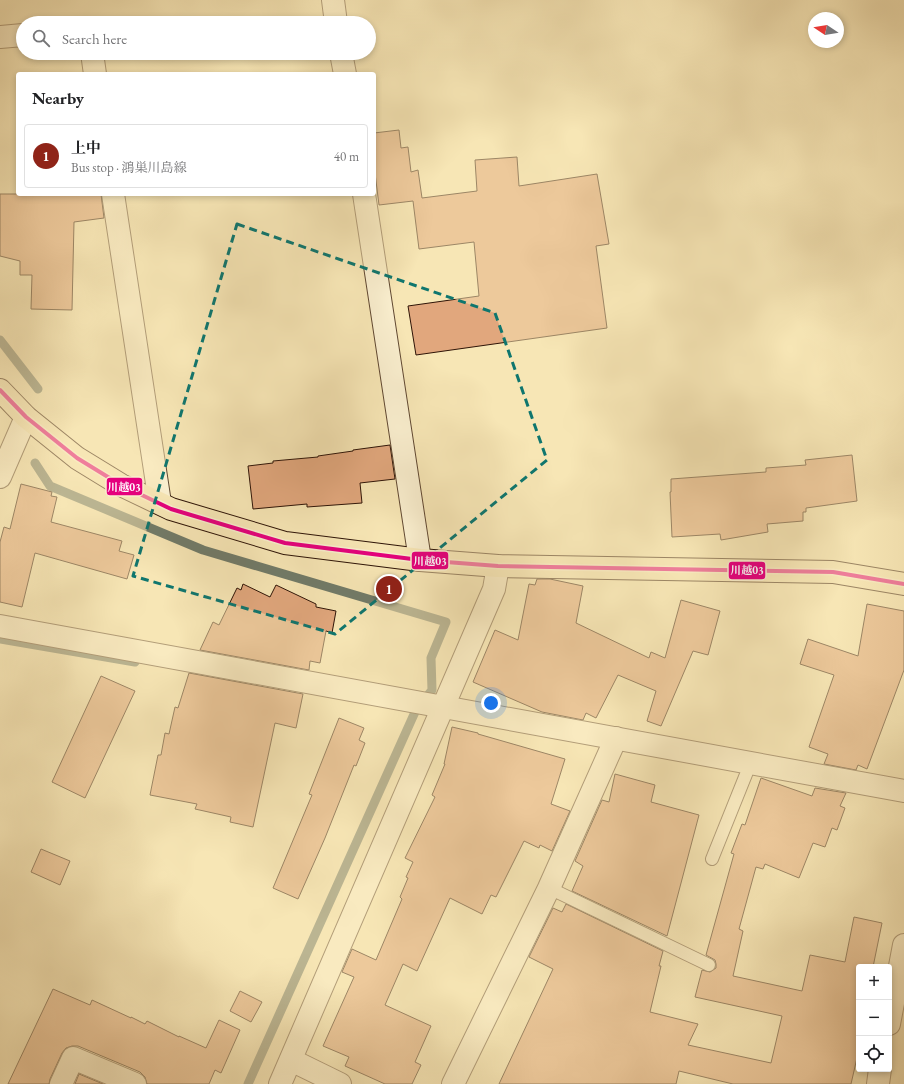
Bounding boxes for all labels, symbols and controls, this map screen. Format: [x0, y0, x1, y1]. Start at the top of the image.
north arrow [808, 12, 844, 48]
search box [16, 16, 376, 60]
icon: search [30, 27, 52, 49]
text: Search here [62, 29, 127, 48]
text: Nearby [32, 87, 84, 109]
text: 上中 [71, 138, 101, 157]
text: 1 [43, 148, 49, 165]
text: 40 m [334, 148, 359, 165]
text: Bus stop · 鴻巣川島線 [71, 159, 187, 176]
line badge: 川越03 [106, 477, 143, 496]
text: 川越03 [107, 480, 141, 494]
line badge: 川越03 [411, 551, 449, 570]
text: 川越03 [413, 554, 447, 568]
line badge: 川越03 [728, 561, 766, 580]
text: 川越03 [730, 563, 764, 577]
pin: 1 [376, 574, 402, 604]
your location [481, 693, 501, 713]
map controls [856, 964, 892, 1072]
button: + [856, 964, 892, 1000]
button: − [856, 1000, 892, 1036]
button: locate [856, 1036, 892, 1072]

